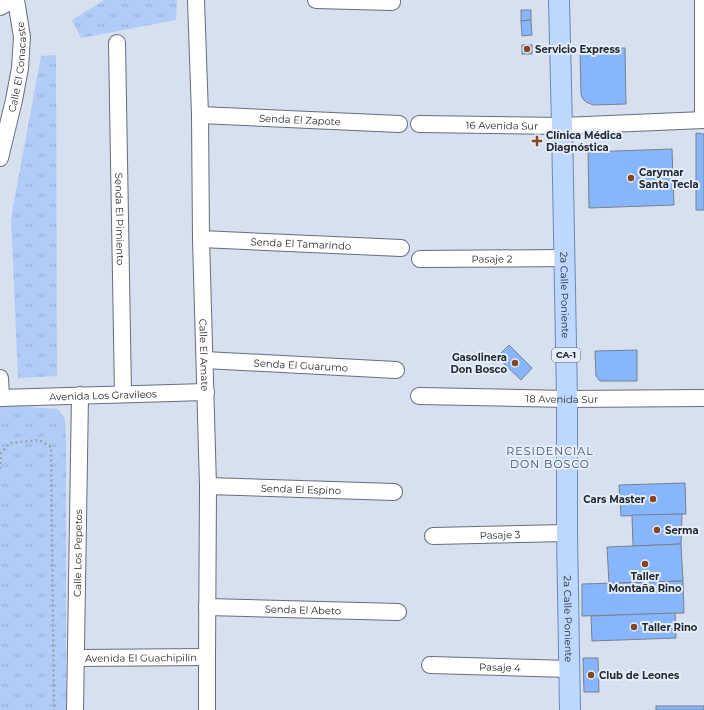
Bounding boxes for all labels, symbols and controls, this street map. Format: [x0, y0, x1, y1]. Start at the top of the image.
street label: Calle El Conacaste [5, 21, 29, 114]
place label: Servicio Express [535, 43, 621, 56]
marker: Servicio Express [522, 44, 532, 54]
street label: Senda El Zapote [259, 112, 341, 128]
street label: 16 Avenida Sur [466, 119, 538, 133]
place label: Clínica Médica Diagnóstica [546, 129, 622, 154]
marker: Clínica Médica Diagnóstica [531, 135, 543, 147]
place label: Carymar Santa Tecla [639, 166, 699, 191]
street label: Senda El Pimiento [112, 173, 127, 265]
marker: Carymar Santa Tecla [626, 173, 636, 183]
street label: Senda El Tamarindo [250, 235, 351, 253]
street label: 2a Calle Poniente [557, 251, 572, 338]
street label: Pasaje 2 [472, 252, 513, 266]
street label: Calle El Amate [196, 318, 211, 391]
road number: CA-1 [552, 348, 580, 362]
place label: Gasolinera Don Bosco [451, 351, 507, 376]
street label: Senda El Guarumo [253, 357, 348, 374]
marker: Gasolinera Don Bosco [510, 358, 520, 368]
street label: Avenida Los Gravileos [49, 387, 157, 404]
street label: 18 Avenida Sur [526, 392, 598, 406]
district label: RESIDENCIAL DON BOSCO [506, 444, 594, 471]
street label: Senda El Espino [261, 482, 341, 497]
place label: Cars Master [583, 493, 646, 506]
marker: Cars Master [648, 494, 658, 504]
street label: Calle Los Pepetos [71, 509, 85, 597]
place label: Serma [665, 524, 699, 537]
marker: Serma [652, 525, 662, 535]
street label: Pasaje 3 [479, 528, 521, 542]
marker: Taller Montaña Rino [640, 559, 650, 569]
place label: Taller Montaña Rino [608, 570, 682, 595]
street label: 2a Calle Poniente [561, 575, 575, 662]
street label: Senda El Abeto [265, 603, 341, 618]
place label: Taller Rino [642, 621, 698, 634]
marker: Taller Rino [629, 622, 639, 632]
street label: Avenida El Guachipilín [85, 651, 197, 665]
street label: Pasaje 4 [479, 660, 521, 675]
place label: Club de Leones [599, 669, 680, 682]
marker: Club de Leones [586, 670, 596, 680]

